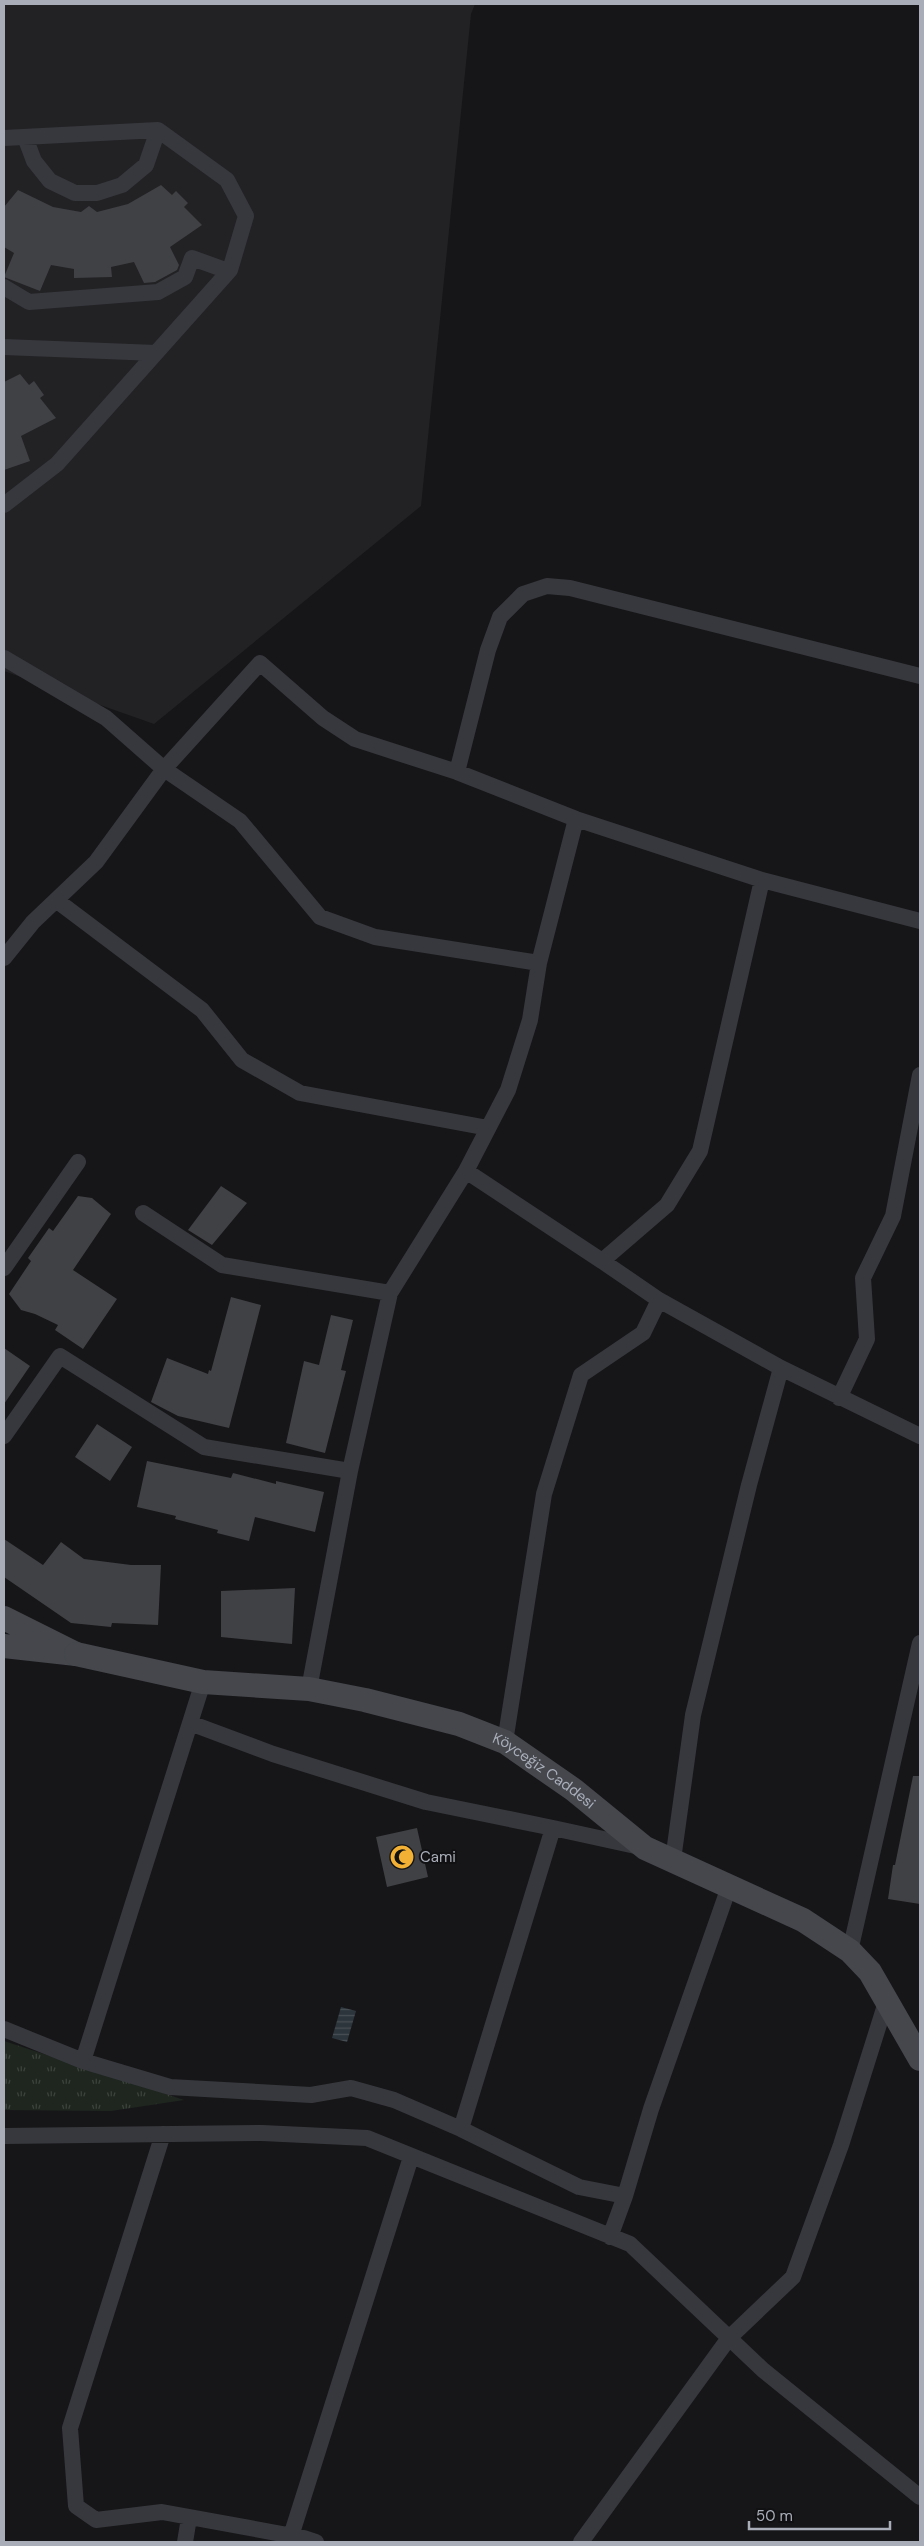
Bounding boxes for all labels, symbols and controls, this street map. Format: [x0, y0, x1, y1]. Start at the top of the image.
street label: Köyceğiz Caddesi [490, 1728, 600, 1814]
mosque icon: Cami [389, 1844, 415, 1870]
place label: Cami [420, 1847, 456, 1867]
scale bar [749, 2498, 890, 2530]
text: 50 m [756, 2506, 793, 2526]

